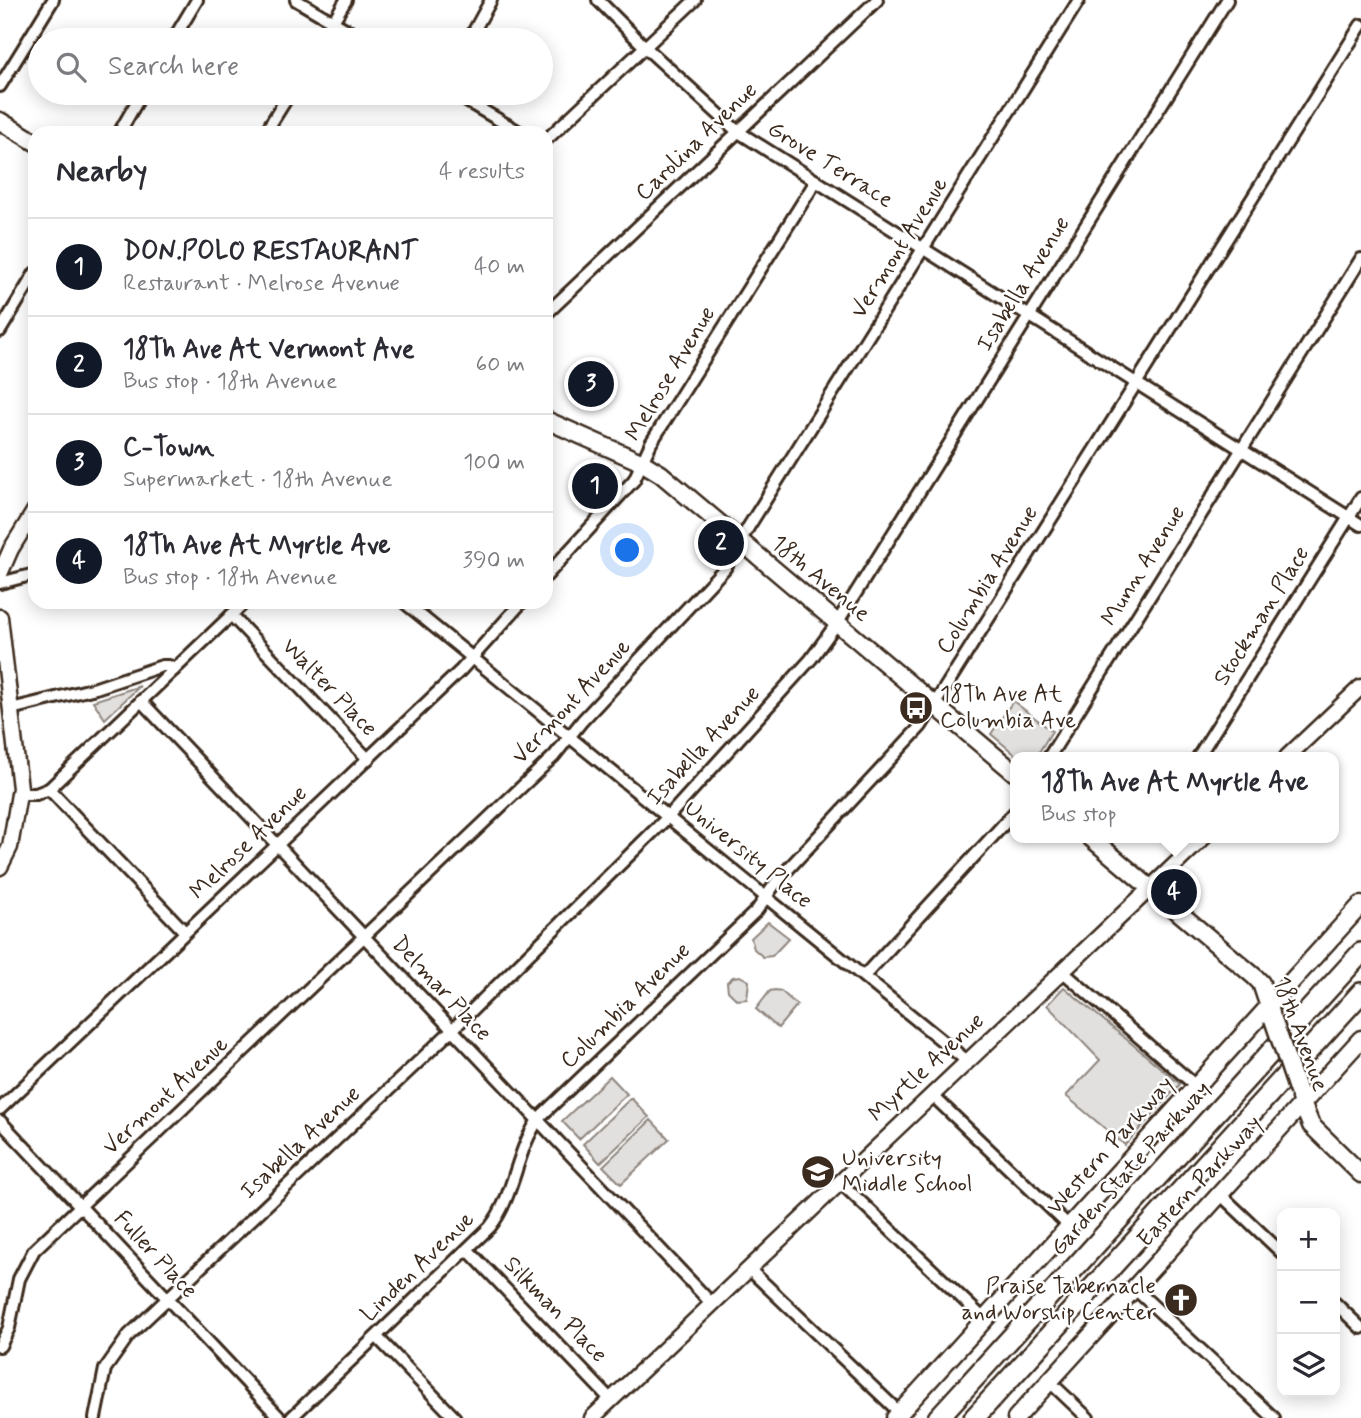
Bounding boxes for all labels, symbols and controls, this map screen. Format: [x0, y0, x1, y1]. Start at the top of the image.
search box [28, 28, 553, 105]
icon: search [52, 48, 90, 86]
text: Search here [108, 50, 239, 84]
street label: Carolina Avenue [629, 76, 765, 208]
street label: Grove Terrace [762, 114, 898, 216]
text: Nearby [56, 152, 147, 191]
text: 4 results [439, 157, 525, 187]
street label: Vermont Avenue [845, 171, 956, 324]
street label: Isabella Avenue [971, 211, 1077, 357]
text: DON.POLO RESTAURANT [123, 235, 418, 269]
text: 1 [74, 252, 84, 282]
text: 40 m [474, 252, 525, 282]
text: Restaurant · Melrose Avenue [123, 269, 400, 299]
street label: Melrose Avenue [619, 301, 723, 447]
text: 18Th Ave At Vermont Ave [123, 333, 414, 367]
text: 2 [73, 350, 85, 380]
text: 60 m [476, 350, 525, 380]
pin: 3 [568, 358, 614, 410]
text: Bus stop · 18th Avenue [123, 367, 337, 397]
text: C-Town [123, 431, 214, 465]
text: 3 [74, 448, 84, 478]
text: 100 m [463, 448, 525, 478]
pin: 1 [572, 460, 618, 512]
text: Supermarket · 18th Avenue [123, 465, 393, 495]
street label: Columbia Avenue [930, 500, 1046, 660]
street label: Munn Avenue [1095, 500, 1193, 632]
pin: 2 [698, 517, 744, 569]
text: 18Th Ave At Myrtle Ave [123, 529, 391, 563]
street label: 18th Avenue [764, 529, 876, 629]
your location [610, 533, 644, 567]
street label: Stockman Place [1207, 541, 1317, 691]
text: 4 [72, 546, 86, 576]
text: 390 m [463, 546, 525, 576]
text: Bus stop · 18th Avenue [123, 563, 337, 593]
street label: Walter Place [275, 632, 383, 744]
street label: Vermont Avenue [506, 633, 638, 771]
street label: Isabella Avenue [641, 680, 767, 812]
place label: 18Th Ave At Columbia Ave [940, 680, 1076, 736]
bus stop icon: 18Th Ave At Columbia Ave [897, 689, 935, 727]
popup [1010, 752, 1339, 843]
text: 18Th Ave At Myrtle Ave [1041, 766, 1308, 800]
street label: Melrose Avenue [184, 779, 314, 907]
street label: University Place [678, 794, 818, 916]
text: Bus stop [1041, 800, 1117, 830]
pin: 4 [1151, 866, 1197, 918]
street label: Delmar Place [384, 930, 498, 1048]
street label: Columbia Avenue [555, 936, 697, 1076]
street label: 18th Avenue [1265, 972, 1335, 1096]
street label: Myrtle Avenue [863, 1007, 991, 1129]
street label: Vermont Avenue [97, 1030, 235, 1162]
street label: Western Parkway [1041, 1070, 1181, 1222]
street label: Garden State Parkway [1044, 1075, 1218, 1263]
street label: Isabella Avenue [235, 1080, 367, 1206]
street label: Eastern Parkway [1131, 1110, 1269, 1254]
place label: University Middle School [842, 1144, 972, 1200]
school or university icon: University Middle School [799, 1153, 837, 1191]
street label: Fuller Place [107, 1205, 203, 1305]
street label: Linden Avenue [355, 1205, 482, 1329]
map controls [1277, 1208, 1340, 1397]
button: + [1277, 1208, 1340, 1271]
street label: Silkman Place [497, 1250, 613, 1370]
button: − [1277, 1271, 1340, 1334]
place label: Praise Tabernacle and Worship Center [962, 1272, 1156, 1328]
church icon: Praise Tabernacle and Worship Center [1162, 1281, 1200, 1319]
button: layers [1277, 1334, 1340, 1397]

